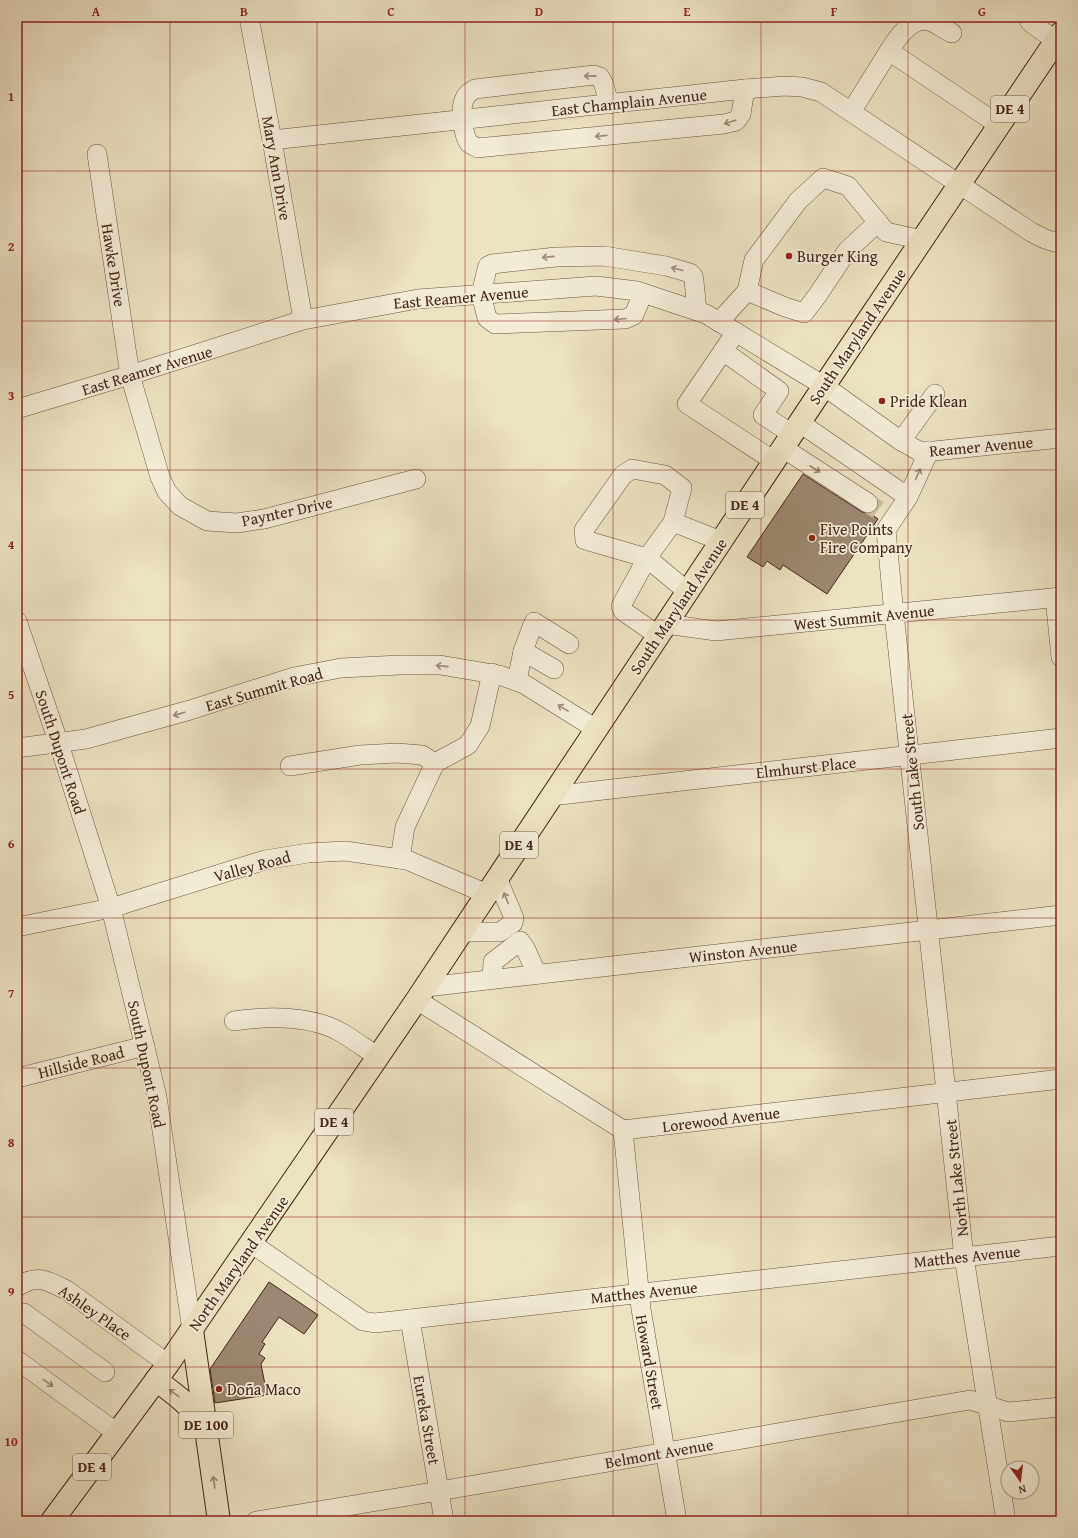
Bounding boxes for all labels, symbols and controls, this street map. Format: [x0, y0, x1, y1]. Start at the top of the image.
text: A [92, 2, 101, 21]
text: B [240, 2, 248, 21]
text: C [387, 2, 395, 21]
text: D [535, 2, 543, 21]
text: E [684, 2, 691, 21]
text: F [831, 2, 838, 21]
text: G [978, 2, 986, 21]
one-way arrow [584, 72, 597, 80]
street label: East Champlain Avenue [550, 82, 708, 122]
text: 1 [8, 87, 14, 106]
road number: DE 4 [991, 96, 1029, 122]
street label: Mary Ann Drive [256, 114, 298, 222]
one-way arrow [724, 119, 737, 126]
one-way arrow [595, 132, 608, 139]
street label: Hawke Drive [96, 222, 132, 308]
text: 2 [8, 237, 15, 256]
place label: Burger King [797, 244, 878, 268]
marker: Burger King [784, 251, 794, 261]
one-way arrow [542, 254, 555, 261]
street label: South Maryland Avenue [802, 263, 912, 409]
one-way arrow [671, 265, 684, 272]
street label: East Reamer Avenue [393, 279, 529, 315]
one-way arrow [614, 315, 627, 323]
street label: East Reamer Avenue [79, 339, 215, 401]
text: 3 [8, 386, 14, 405]
place label: Pride Klean [890, 389, 967, 413]
marker: Pride Klean [877, 396, 887, 406]
street label: Reamer Avenue [928, 430, 1034, 462]
one-way arrow [810, 465, 821, 473]
one-way arrow [915, 469, 923, 481]
street label: Paynter Drive [239, 490, 335, 532]
road number: DE 4 [726, 492, 764, 518]
place label: Five Points Fire Company [820, 517, 913, 559]
street label: South Maryland Avenue [623, 533, 733, 679]
marker: Five Points Fire Company [807, 533, 817, 543]
text: 4 [8, 535, 15, 554]
street label: West Summit Avenue [792, 598, 936, 636]
street label: East Summit Road [203, 661, 326, 717]
one-way arrow [436, 662, 449, 670]
text: 5 [8, 685, 15, 704]
street label: South Dupont Road [30, 687, 93, 818]
one-way arrow [557, 704, 569, 712]
one-way arrow [173, 710, 186, 718]
street label: South Lake Street [894, 712, 930, 832]
street label: Elmhurst Place [755, 750, 857, 784]
road number: DE 4 [500, 832, 538, 858]
text: 6 [8, 834, 15, 853]
street label: Valley Road [211, 844, 293, 888]
one-way arrow [502, 893, 509, 905]
street label: Winston Avenue [688, 933, 798, 969]
text: 7 [8, 984, 15, 1003]
street label: South Dupont Road [122, 998, 172, 1130]
street label: Hillside Road [35, 1040, 127, 1084]
street label: Lorewood Avenue [661, 1100, 781, 1138]
road number: DE 4 [315, 1109, 353, 1135]
street label: North Lake Street [938, 1118, 974, 1238]
text: 8 [8, 1133, 15, 1152]
street label: North Maryland Avenue [182, 1190, 294, 1336]
street label: Matthes Avenue [912, 1238, 1022, 1274]
street label: Matthes Avenue [589, 1274, 699, 1310]
street label: Ashley Place [54, 1278, 136, 1346]
text: 9 [8, 1282, 15, 1301]
street label: Howard Street [630, 1313, 670, 1412]
street label: Eureka Street [407, 1373, 447, 1467]
place label: Doña Maco [227, 1377, 301, 1401]
one-way arrow [43, 1379, 54, 1387]
marker: Doña Maco [214, 1384, 224, 1394]
one-way arrow [169, 1389, 180, 1397]
road number: DE 100 [179, 1412, 233, 1438]
text: 10 [4, 1432, 18, 1451]
street label: Belmont Avenue [603, 1432, 715, 1474]
road number: DE 4 [73, 1454, 111, 1480]
north arrow [1000, 1460, 1040, 1500]
one-way arrow [210, 1476, 218, 1489]
text: N [1016, 1481, 1028, 1499]

